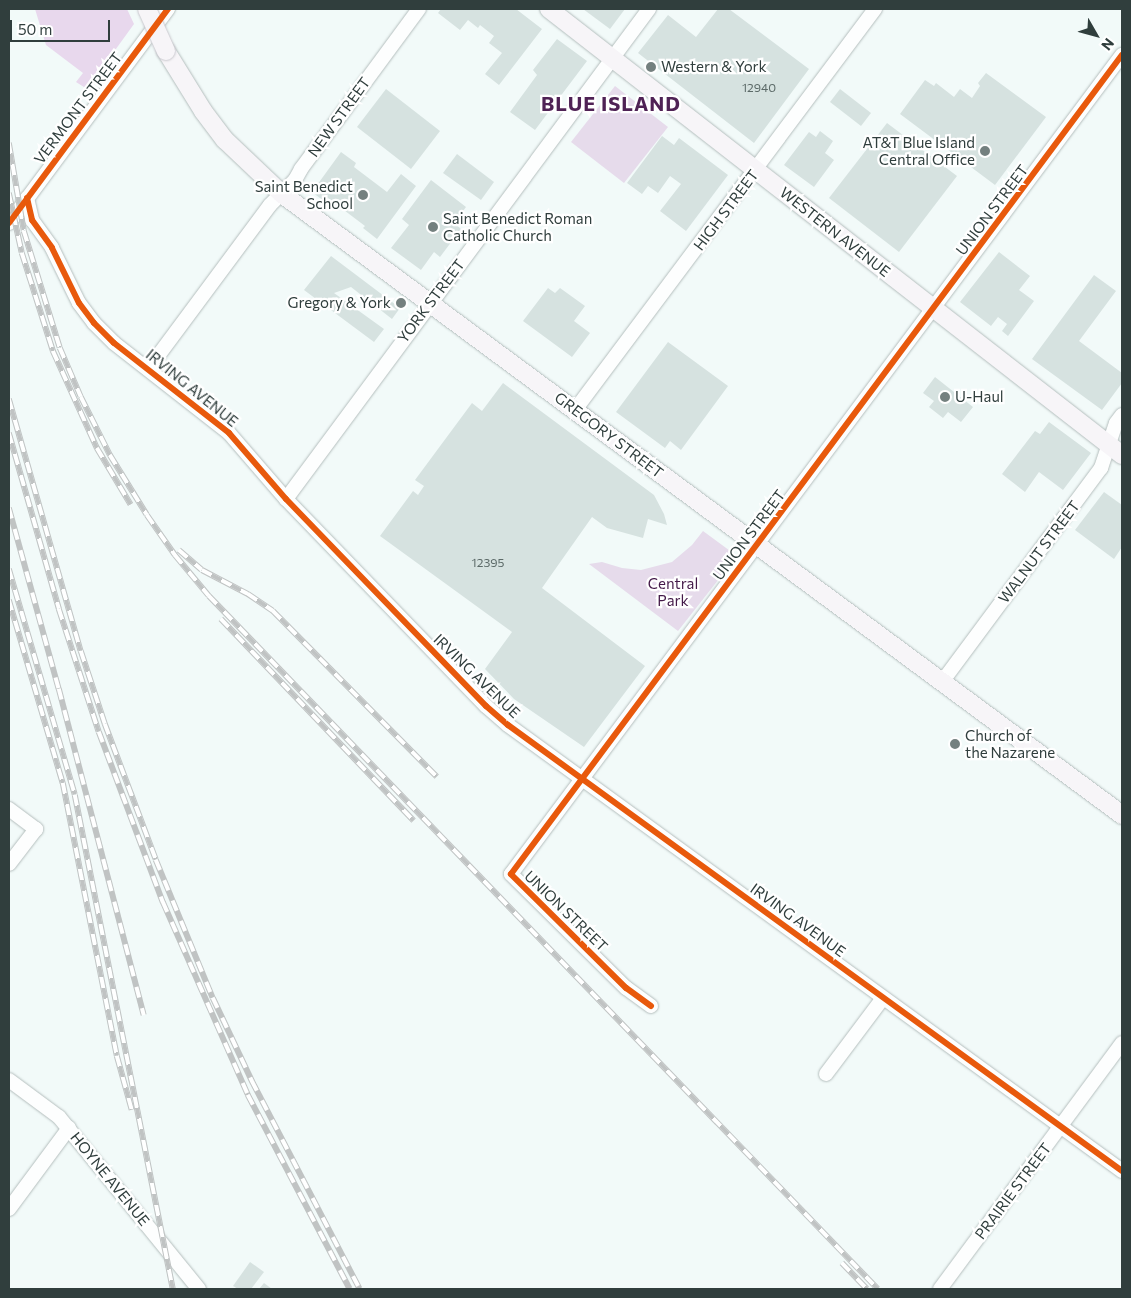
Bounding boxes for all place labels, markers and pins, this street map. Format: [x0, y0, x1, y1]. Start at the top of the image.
place label: Western & York [661, 58, 767, 76]
marker: Western & York [645, 61, 657, 73]
place label: AT&T Blue Island Central Office [863, 133, 975, 168]
marker: AT&T Blue Island Central Office [979, 145, 991, 157]
place label: Saint Benedict School [255, 177, 353, 212]
marker: Saint Benedict School [357, 189, 369, 201]
place label: Saint Benedict Roman Catholic Church [443, 209, 592, 244]
marker: Saint Benedict Roman Catholic Church [427, 221, 439, 233]
place label: Gregory & York [287, 294, 391, 312]
marker: Gregory & York [395, 297, 407, 309]
place label: U-Haul [955, 388, 1004, 406]
marker: U-Haul [939, 391, 951, 403]
place label: Church of the Nazarene [965, 726, 1055, 761]
marker: Church of the Nazarene [949, 738, 961, 750]

